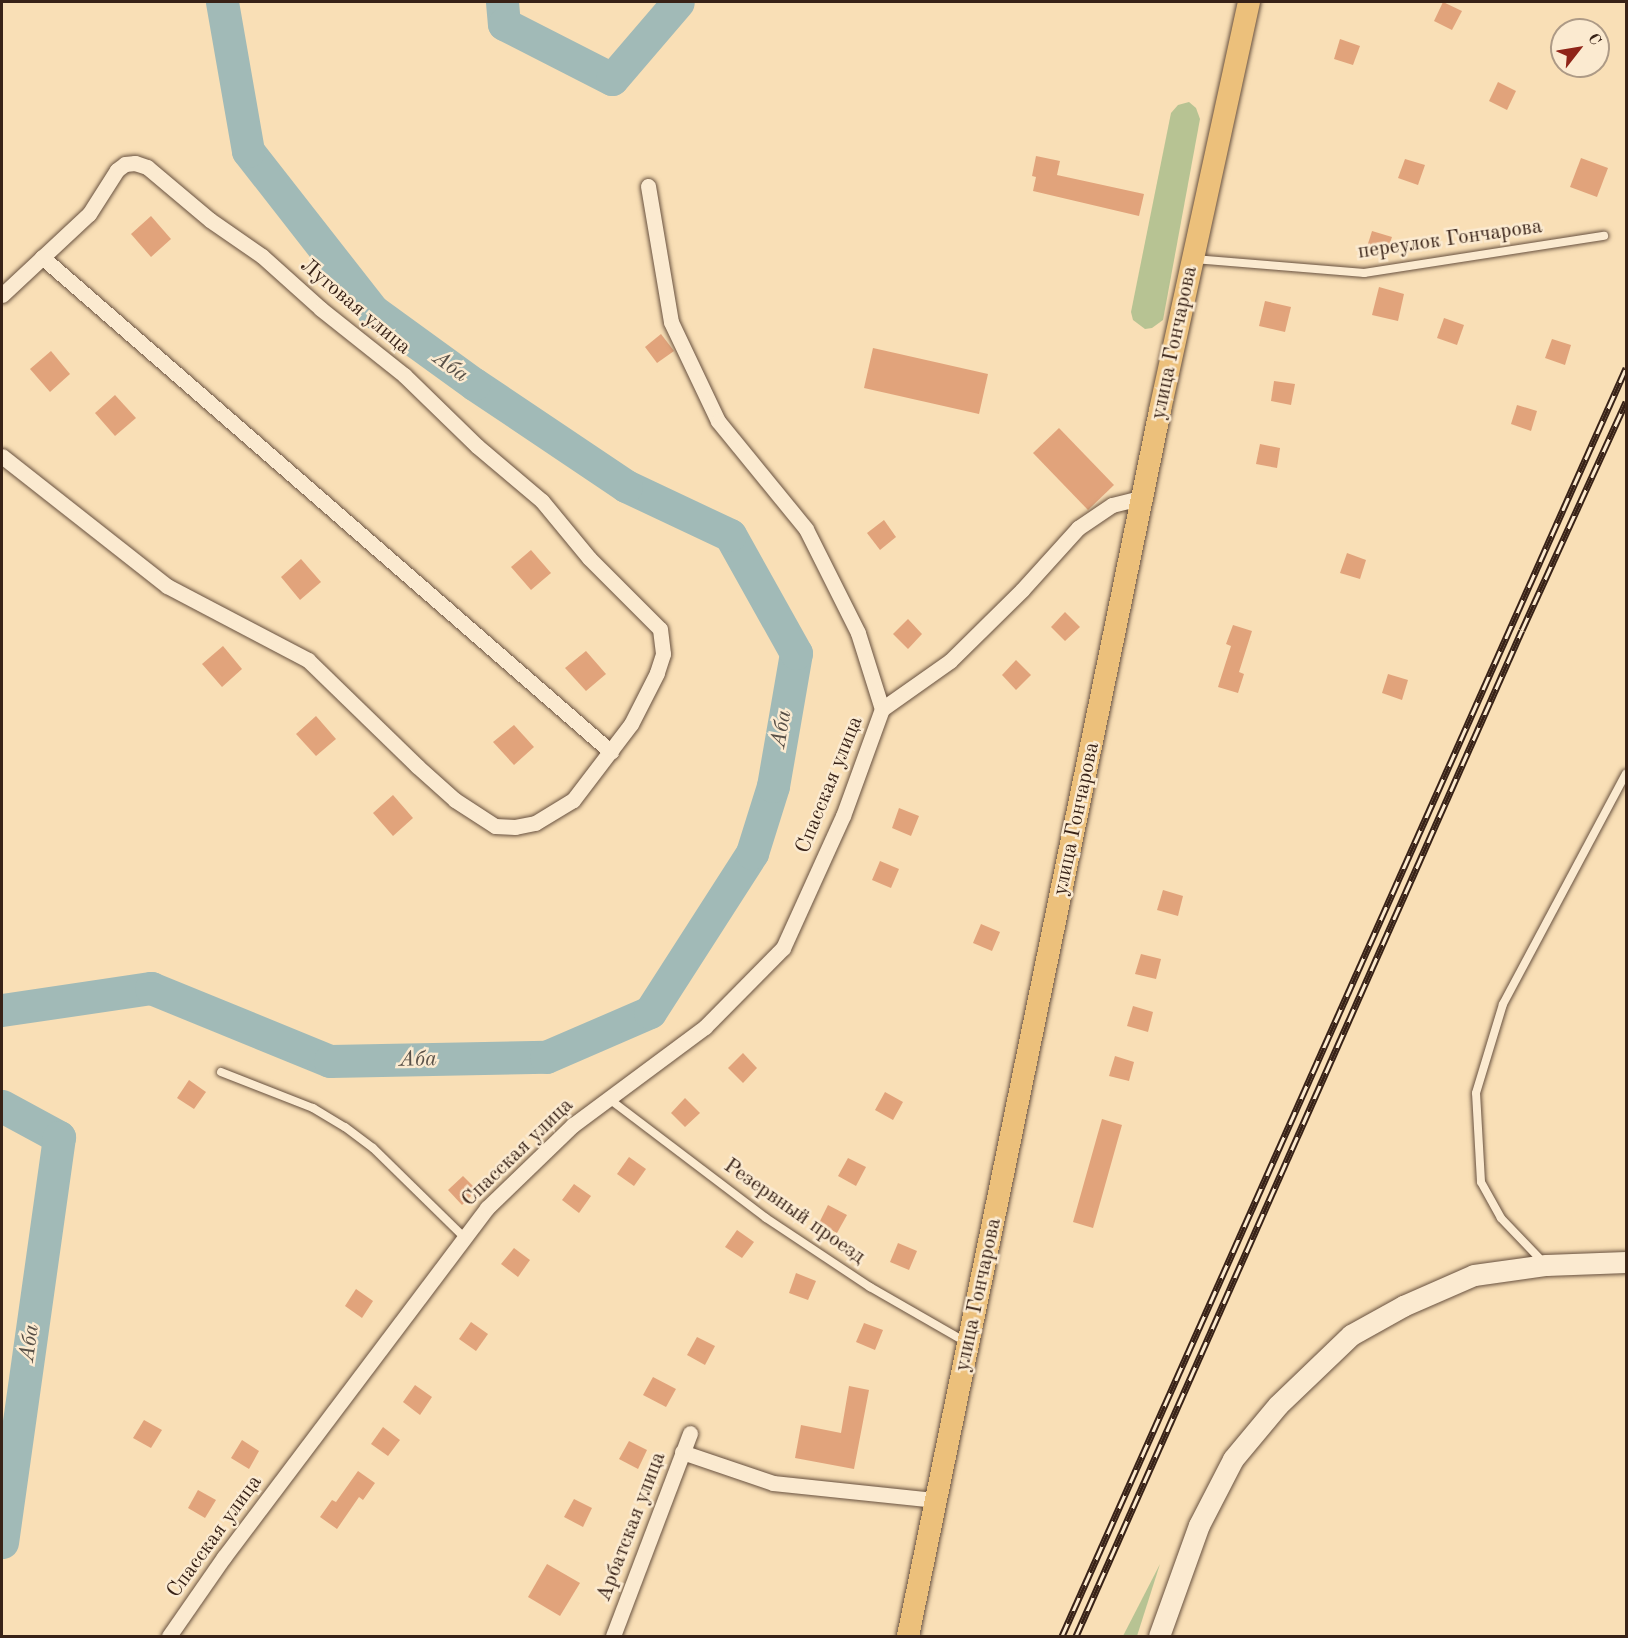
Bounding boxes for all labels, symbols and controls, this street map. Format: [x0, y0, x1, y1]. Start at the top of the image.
north arrow [1550, 18, 1610, 78]
text: С [1584, 31, 1603, 48]
street label: переулок Гончарова [1356, 215, 1544, 265]
street label: Луговая улица [294, 253, 416, 361]
street label: улица Гончарова [1146, 264, 1204, 422]
water label: Аба [427, 345, 473, 389]
water label: Аба [766, 708, 798, 750]
street label: Спасская улица [791, 713, 869, 857]
street label: улица Гончарова [1048, 740, 1106, 898]
water label: Аба [399, 1046, 437, 1074]
street label: Спасская улица [457, 1093, 579, 1213]
street label: Резервный проезд [718, 1154, 870, 1270]
street label: улица Гончарова [950, 1216, 1008, 1374]
water label: Аба [14, 1322, 46, 1364]
street label: Арбатская улица [592, 1449, 672, 1605]
street label: Спасская улица [162, 1471, 268, 1603]

